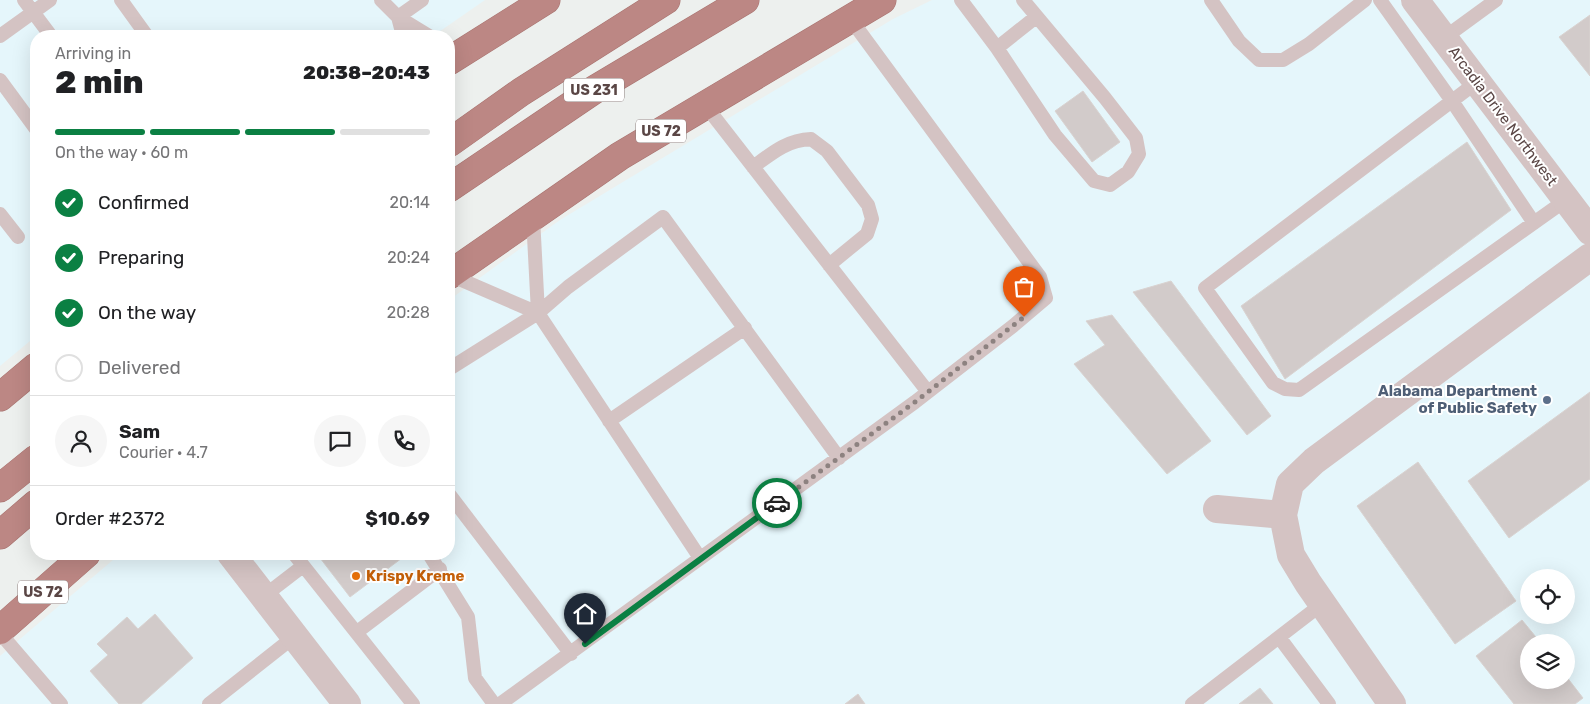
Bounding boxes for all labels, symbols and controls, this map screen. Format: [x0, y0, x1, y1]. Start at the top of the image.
street label: Arcadia Drive Northwest [1445, 43, 1561, 189]
text: Arriving in [55, 44, 131, 63]
text: 20:38–20:43 [303, 61, 430, 84]
text: 2 min [55, 63, 144, 101]
road number: US 231 [564, 78, 624, 102]
road number: US 72 [636, 120, 686, 142]
text: On the way · 60 m [55, 143, 188, 162]
icon: check [55, 189, 83, 217]
text: Confirmed [98, 191, 189, 214]
text: 20:14 [390, 193, 430, 212]
icon: check [55, 244, 83, 272]
text: Preparing [98, 246, 184, 269]
text: 20:24 [387, 248, 430, 267]
pin [1003, 266, 1045, 317]
icon: bag [1010, 273, 1038, 301]
icon: check [55, 299, 83, 327]
text: On the way [98, 301, 196, 324]
text: 20:28 [387, 303, 430, 322]
text: Delivered [98, 356, 181, 379]
place label: Alabama Department of Public Safety [1378, 382, 1537, 417]
marker: Alabama Department of Public Safety [1541, 394, 1553, 406]
button: person [55, 415, 107, 467]
button: chat [314, 415, 366, 467]
button: phone [378, 415, 430, 467]
text: Sam [119, 420, 160, 443]
text: Courier · 4.7 [119, 443, 208, 462]
courier [752, 478, 802, 528]
icon: car [763, 489, 791, 517]
text: Order #2372 [55, 507, 165, 530]
text: $10.69 [365, 507, 430, 530]
place label: Krispy Kreme [366, 567, 465, 585]
map controls [1520, 569, 1575, 689]
button: locate [1520, 569, 1575, 624]
marker: Krispy Kreme [350, 570, 362, 582]
road number: US 72 [18, 580, 68, 604]
pin [564, 593, 606, 644]
icon: home [571, 600, 599, 628]
button: layers [1520, 634, 1575, 689]

